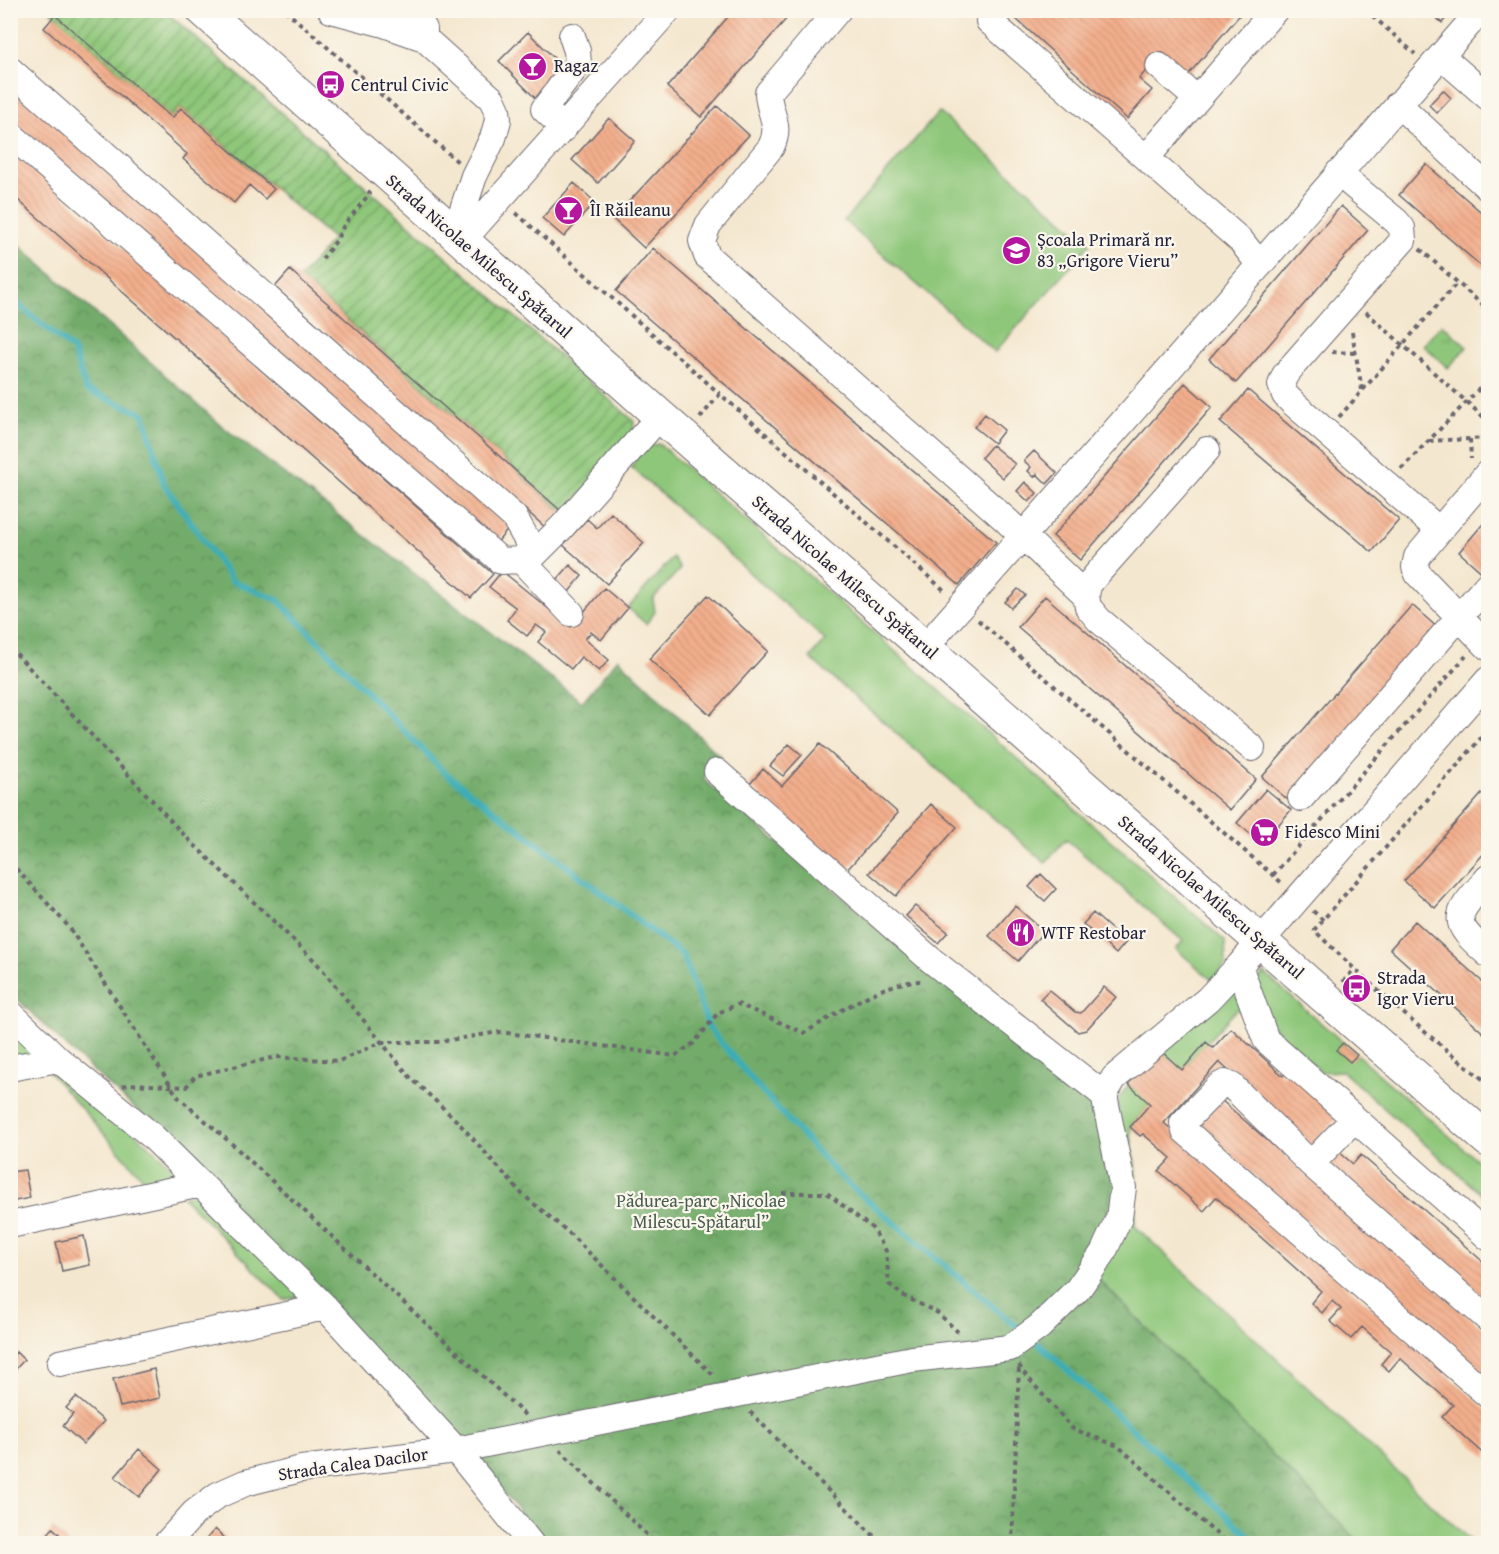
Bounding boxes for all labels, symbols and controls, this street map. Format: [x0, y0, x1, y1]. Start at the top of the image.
bar icon: Ragaz [517, 50, 549, 82]
place label: Ragaz [554, 52, 598, 79]
bus stop icon: Centrul Civic [314, 69, 346, 101]
place label: Centrul Civic [351, 71, 449, 98]
street label: Strada Nicolae Milescu Spătarul [380, 167, 578, 344]
bar icon: ÎI Răileanu [553, 194, 585, 226]
place label: ÎI Răileanu [589, 196, 671, 223]
place label: Școala Primară nr. 83 „Grigore Vieru” [1037, 226, 1178, 274]
school or university icon: Școala Primară nr. 83 „Grigore Vieru” [1000, 234, 1032, 266]
street label: Strada Nicolae Milescu Spătarul [746, 488, 944, 665]
street label: Strada Nicolae Milescu Spătarul [1112, 808, 1310, 985]
supermarket icon: Fidesco Mini [1248, 816, 1280, 848]
place label: Fidesco Mini [1285, 818, 1380, 845]
restaurant icon: WTF Restobar [1004, 917, 1036, 949]
place label: WTF Restobar [1041, 919, 1146, 946]
place label: Strada Igor Vieru [1377, 964, 1455, 1012]
bus stop icon: Strada Igor Vieru [1340, 972, 1372, 1004]
park label: Pădurea-parc „Nicolae Milescu-Spătarul” [616, 1187, 786, 1235]
street label: Strada Calea Dacilor [276, 1440, 430, 1487]

